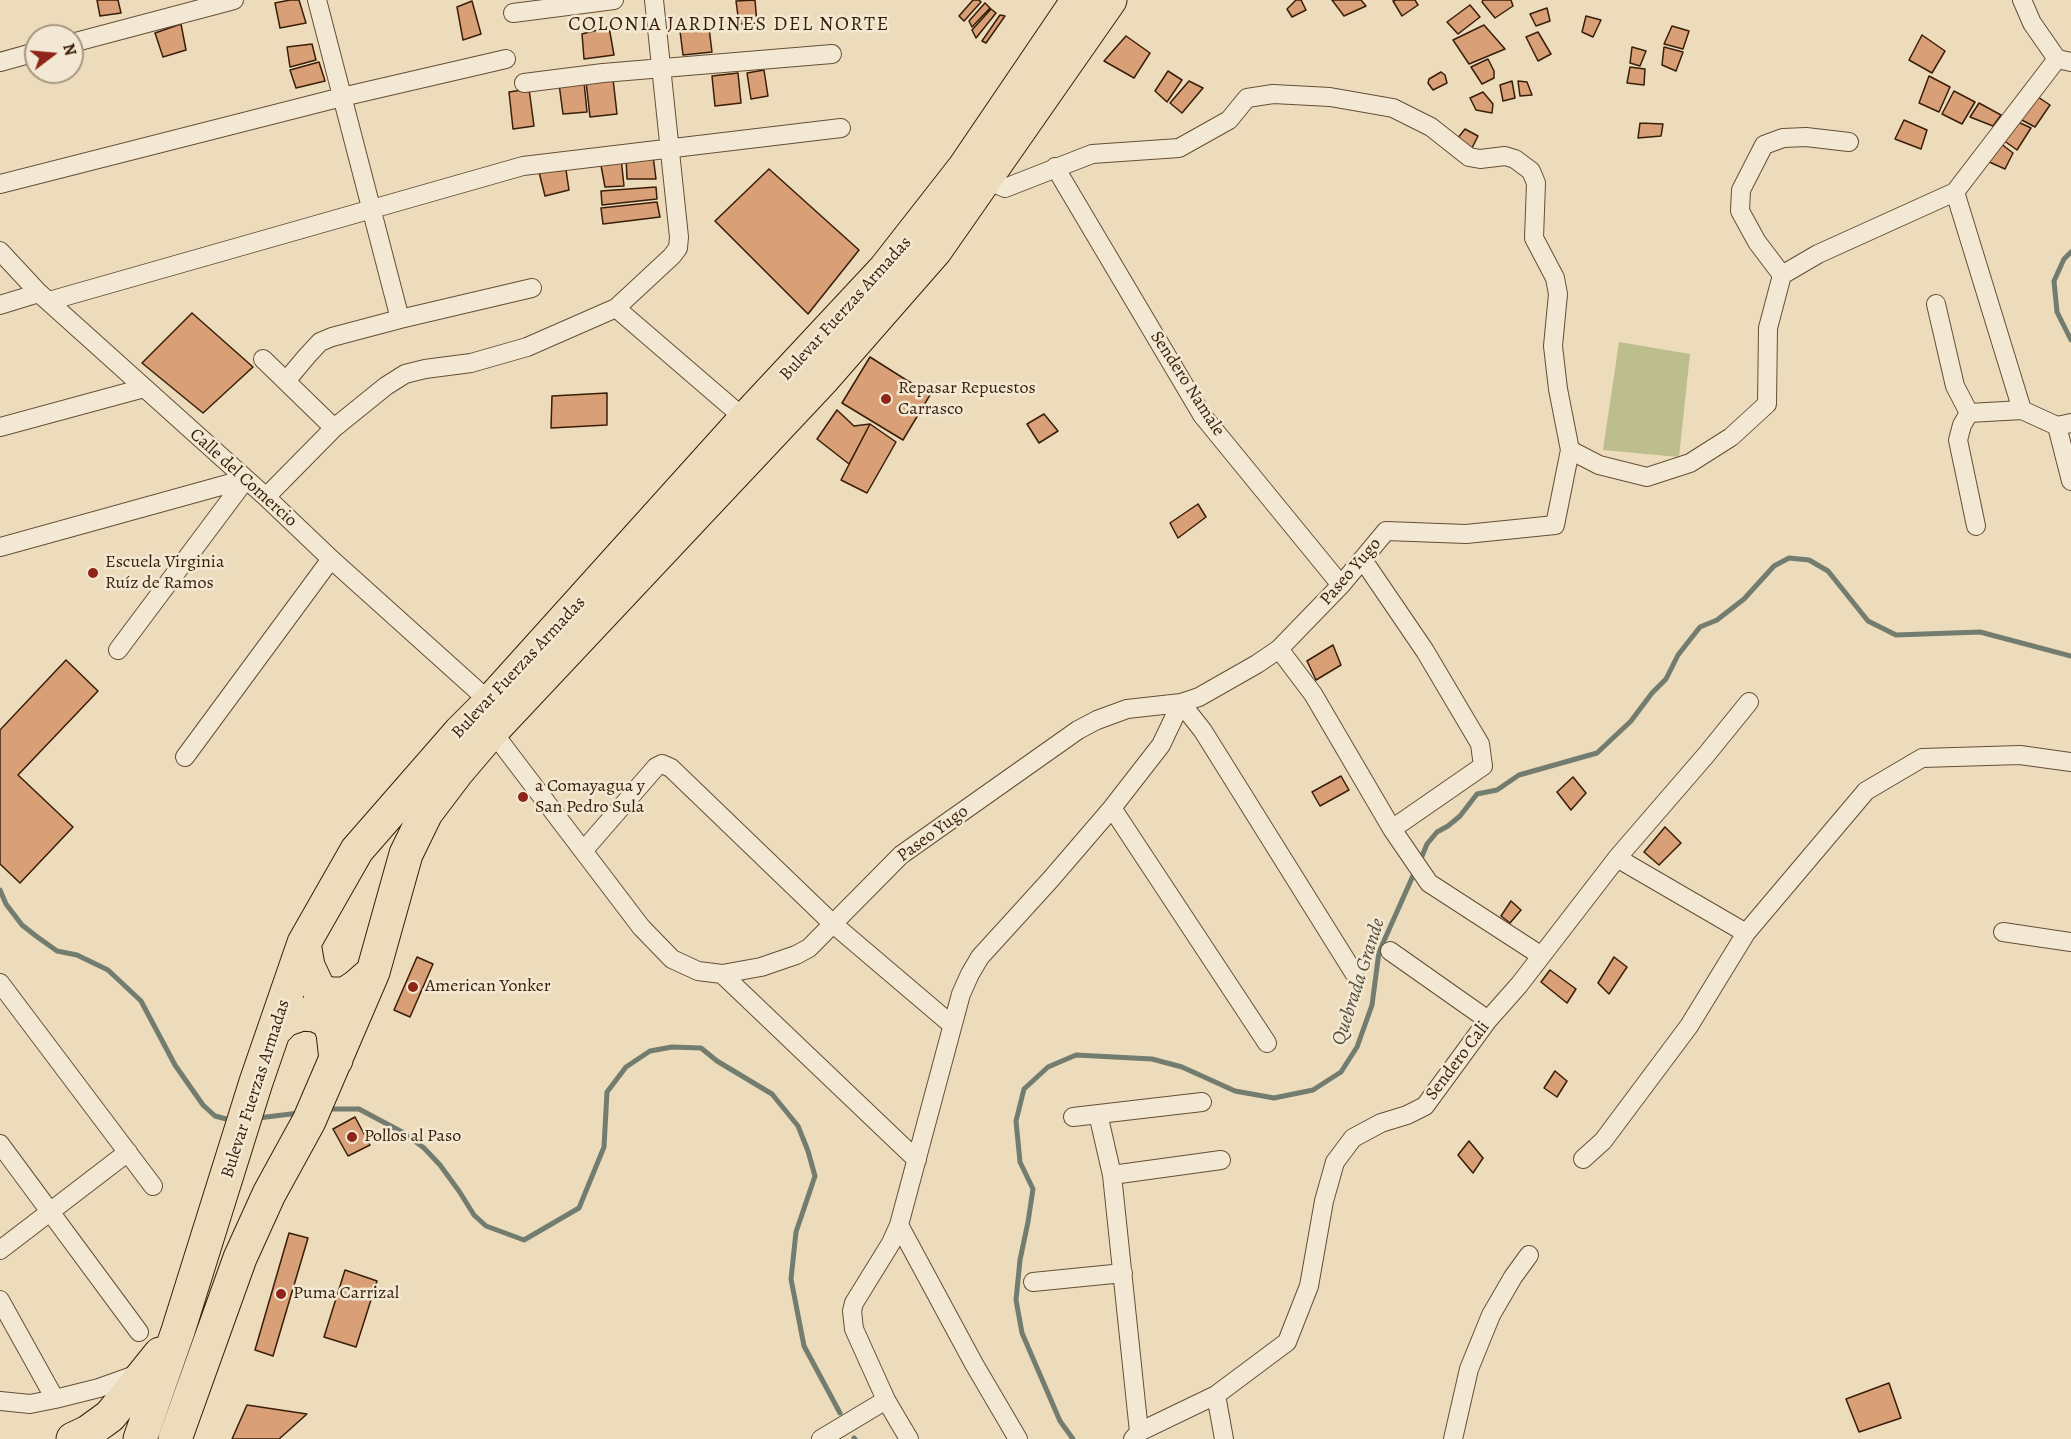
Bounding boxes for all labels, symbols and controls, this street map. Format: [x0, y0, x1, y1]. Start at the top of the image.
district label: COLONIA JARDINES DEL NORTE [568, 13, 890, 37]
north arrow [24, 24, 84, 84]
text: N [57, 41, 82, 58]
street label: Bulevar Fuerzas Armadas [776, 232, 916, 386]
street label: Sendero Namale [1145, 327, 1229, 441]
place label: Repasar Repuestos Carrasco [898, 378, 1036, 420]
marker: Repasar Repuestos Carrasco [879, 392, 893, 406]
street label: Calle del Comercio [185, 424, 301, 532]
street label: Paseo Yugo [1316, 534, 1386, 610]
place label: Escuela Virginia Ruíz de Ramos [105, 552, 224, 594]
marker: Escuela Virginia Ruíz de Ramos [86, 566, 100, 580]
street label: Bulevar Fuerzas Armadas [447, 592, 591, 744]
place label: a Comayagua y San Pedro Sula [535, 776, 645, 818]
marker: a Comayagua y San Pedro Sula [516, 790, 530, 804]
street label: Paseo Yugo [893, 801, 973, 867]
water label: Quebrada Grande [1327, 916, 1391, 1048]
place label: American Yonker [425, 976, 551, 998]
marker: American Yonker [406, 980, 420, 994]
street label: Bulevar Fuerzas Armadas [217, 997, 295, 1181]
street label: Sendero Cali [1421, 1017, 1495, 1105]
place label: Pollos al Paso [364, 1126, 461, 1148]
marker: Pollos al Paso [345, 1130, 359, 1144]
place label: Puma Carrizal [293, 1283, 399, 1305]
marker: Puma Carrizal [274, 1287, 288, 1301]

